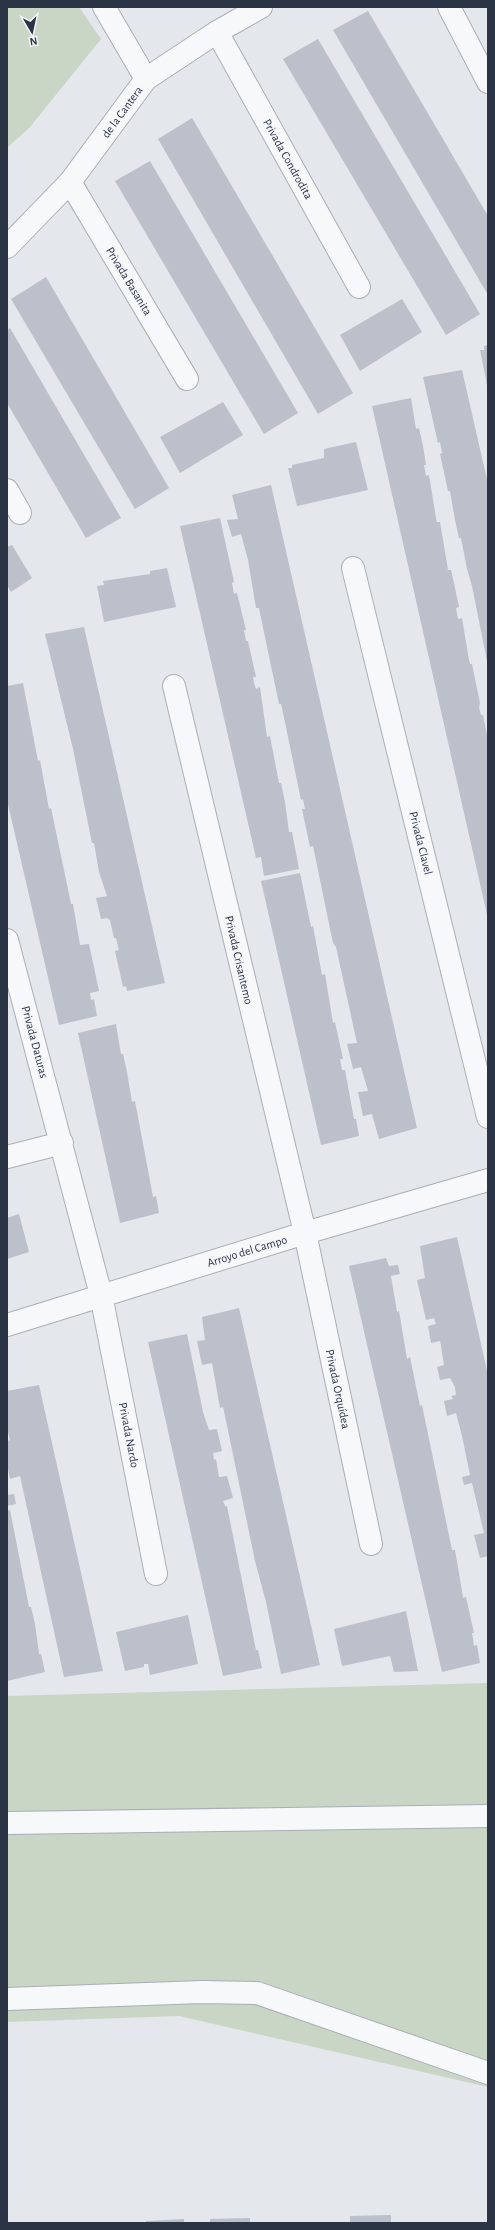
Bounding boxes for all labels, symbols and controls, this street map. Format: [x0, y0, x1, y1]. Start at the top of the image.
north arrow [12, 12, 52, 52]
text: N [29, 35, 38, 47]
street label: de la Cantera [99, 84, 145, 140]
street label: Privada Condrodita [261, 117, 315, 201]
street label: Privada Basanita [104, 245, 154, 318]
street label: Privada Clavel [407, 810, 435, 876]
street label: Privada Crisantemo [223, 915, 255, 1006]
street label: Privada Daturas [20, 1005, 50, 1079]
street label: Arroyo del Campo [206, 1233, 289, 1270]
street label: Privada Orquídea [324, 1348, 352, 1430]
street label: Privada Nardo [117, 1401, 141, 1469]

